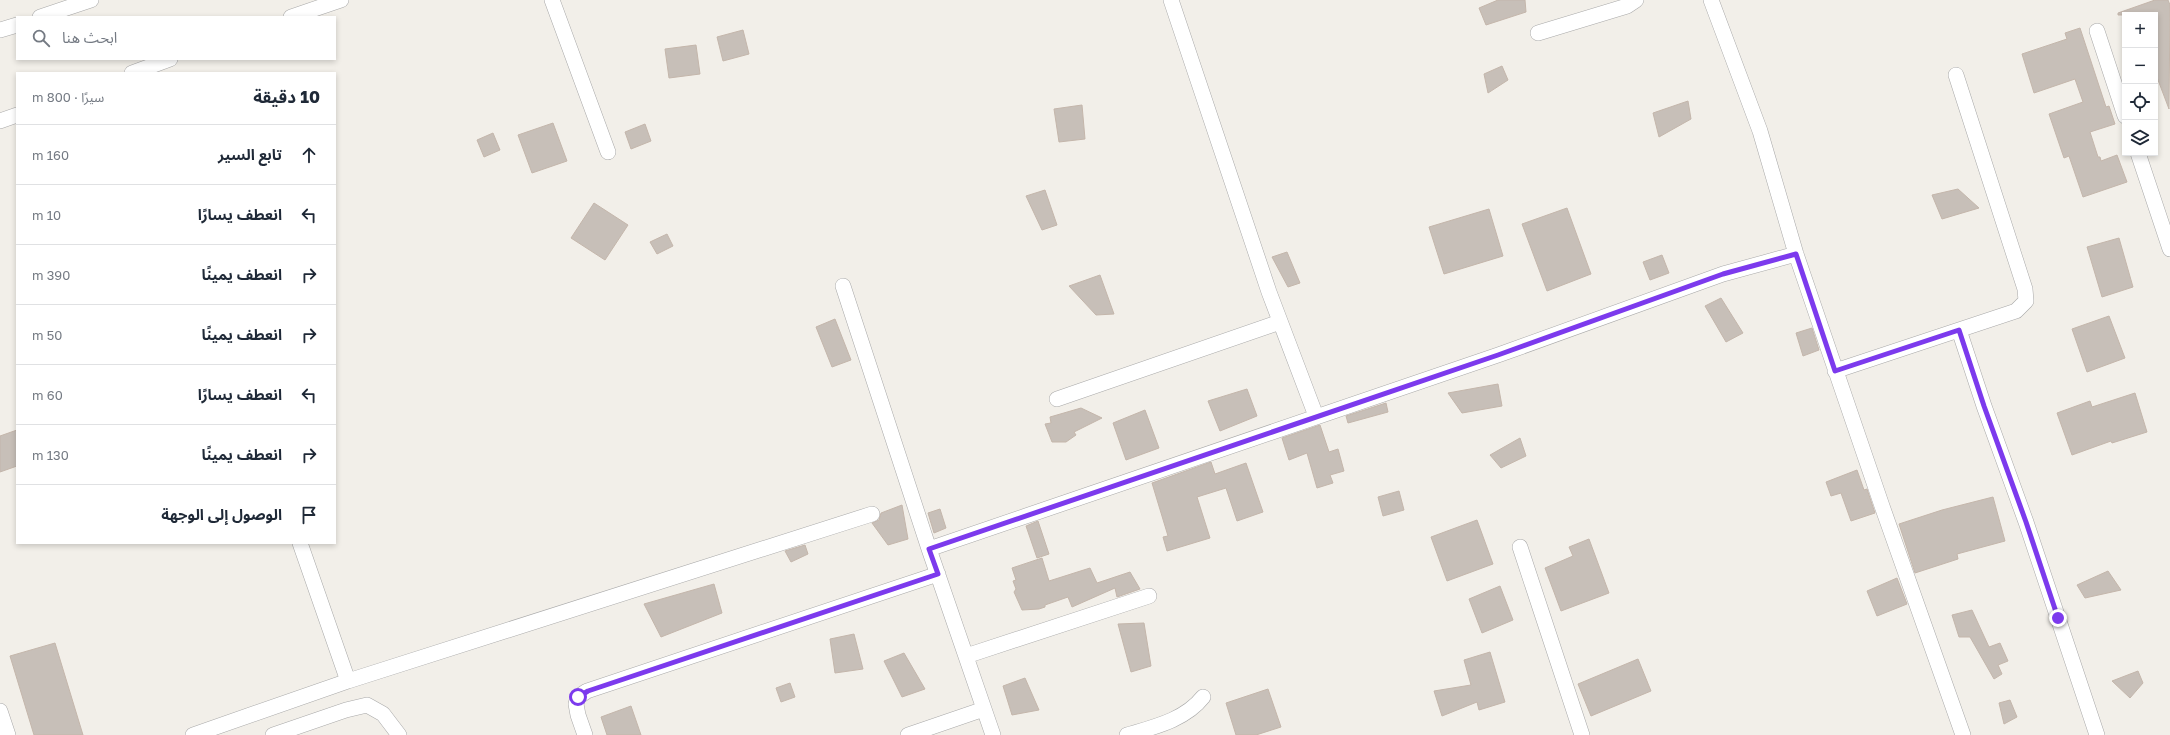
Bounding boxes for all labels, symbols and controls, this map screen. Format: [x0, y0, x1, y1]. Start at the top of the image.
map controls [2122, 12, 2158, 156]
button: + [2122, 12, 2158, 48]
search box [16, 16, 336, 60]
icon: search [30, 27, 52, 49]
text: ابحث هنا [62, 28, 117, 46]
button: − [2122, 48, 2158, 84]
button: locate [2122, 84, 2158, 120]
text: 10 دقيقة [253, 86, 320, 107]
text: سيرًا · 800 m [32, 89, 104, 105]
button: layers [2122, 120, 2158, 156]
icon: ahead [298, 144, 320, 166]
text: تابع السير [218, 145, 282, 163]
text: 160 m [32, 147, 69, 163]
icon: left [298, 204, 320, 226]
text: انعطف يسارًا [198, 205, 282, 223]
text: 10 m [32, 207, 61, 223]
icon: right [298, 264, 320, 286]
text: انعطف يمينًا [202, 265, 282, 283]
text: 390 m [32, 267, 70, 283]
icon: right [298, 324, 320, 346]
text: انعطف يمينًا [202, 325, 282, 343]
text: 50 m [32, 327, 62, 343]
icon: left [298, 384, 320, 406]
text: انعطف يسارًا [198, 385, 282, 403]
text: 60 m [32, 387, 63, 403]
icon: right [298, 444, 320, 466]
text: انعطف يمينًا [202, 445, 282, 463]
text: 130 m [32, 447, 69, 463]
icon: arrive [298, 504, 320, 526]
text: الوصول إلى الوجهة [161, 505, 282, 523]
route end [2049, 609, 2067, 627]
route start [569, 688, 587, 706]

